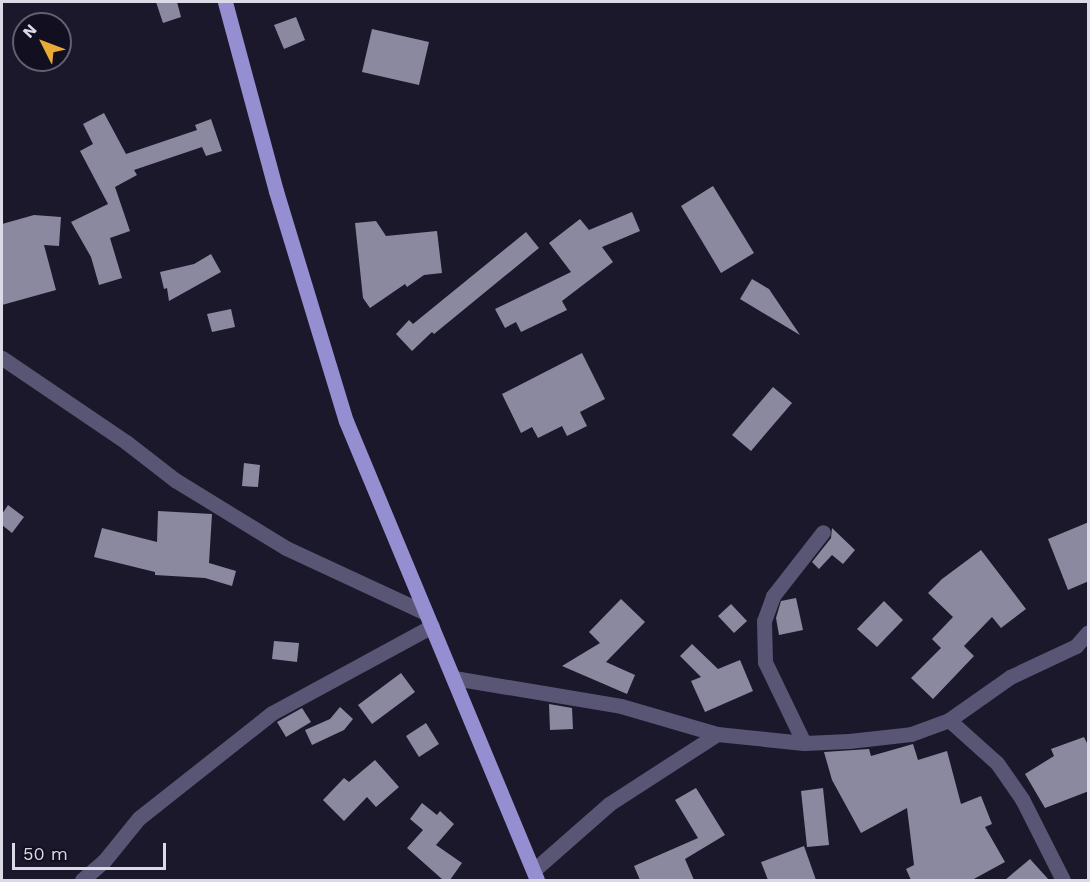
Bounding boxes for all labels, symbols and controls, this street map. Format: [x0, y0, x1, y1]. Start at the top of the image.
north arrow [12, 12, 72, 72]
text: N [19, 20, 41, 42]
scale bar [15, 831, 170, 869]
text: 50 m [23, 843, 68, 864]

